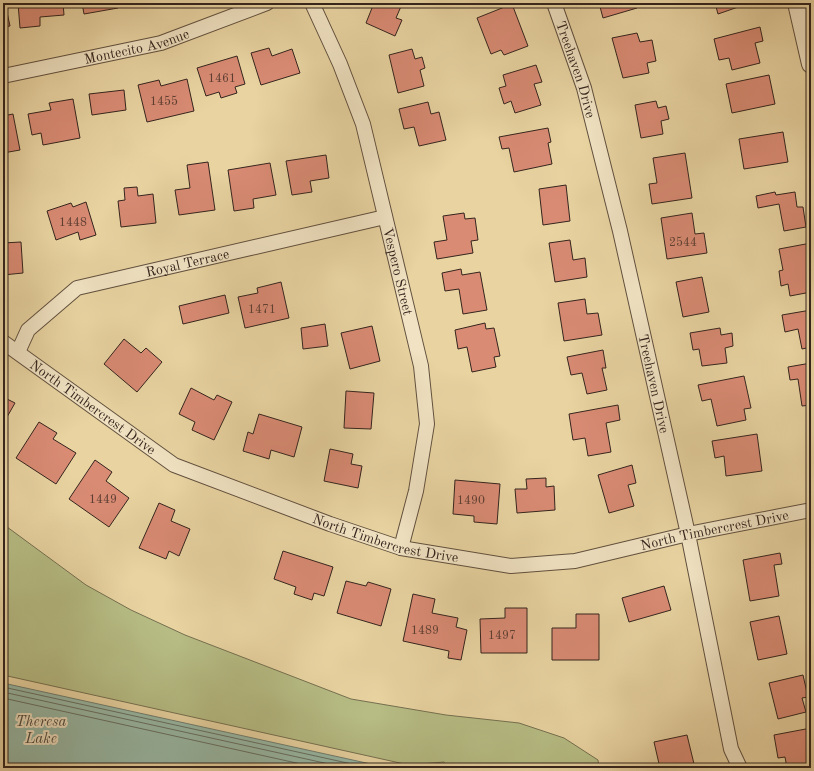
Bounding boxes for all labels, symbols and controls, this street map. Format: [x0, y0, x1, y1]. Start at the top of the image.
street label: Treehaven Drive [553, 19, 597, 119]
street label: Montecito Avenue [83, 27, 191, 67]
house number: 1461 [208, 73, 236, 85]
house number: 1455 [150, 95, 178, 108]
house number: 1448 [59, 217, 87, 229]
street label: Vespero Street [380, 227, 415, 317]
house number: 2544 [669, 236, 697, 249]
street label: Royal Terrace [145, 247, 231, 280]
house number: 1471 [248, 304, 276, 316]
street label: Treehaven Drive [635, 333, 671, 435]
street label: North Timbercrest Drive [27, 358, 158, 457]
house number: 1449 [89, 494, 117, 506]
house number: 1490 [457, 495, 485, 507]
street label: North Timbercrest Drive [639, 509, 790, 553]
street label: North Timbercrest Drive [310, 512, 459, 565]
house number: 1489 [411, 625, 439, 637]
house number: 1497 [488, 630, 516, 642]
water label: Theresa Lake [15, 715, 67, 747]

